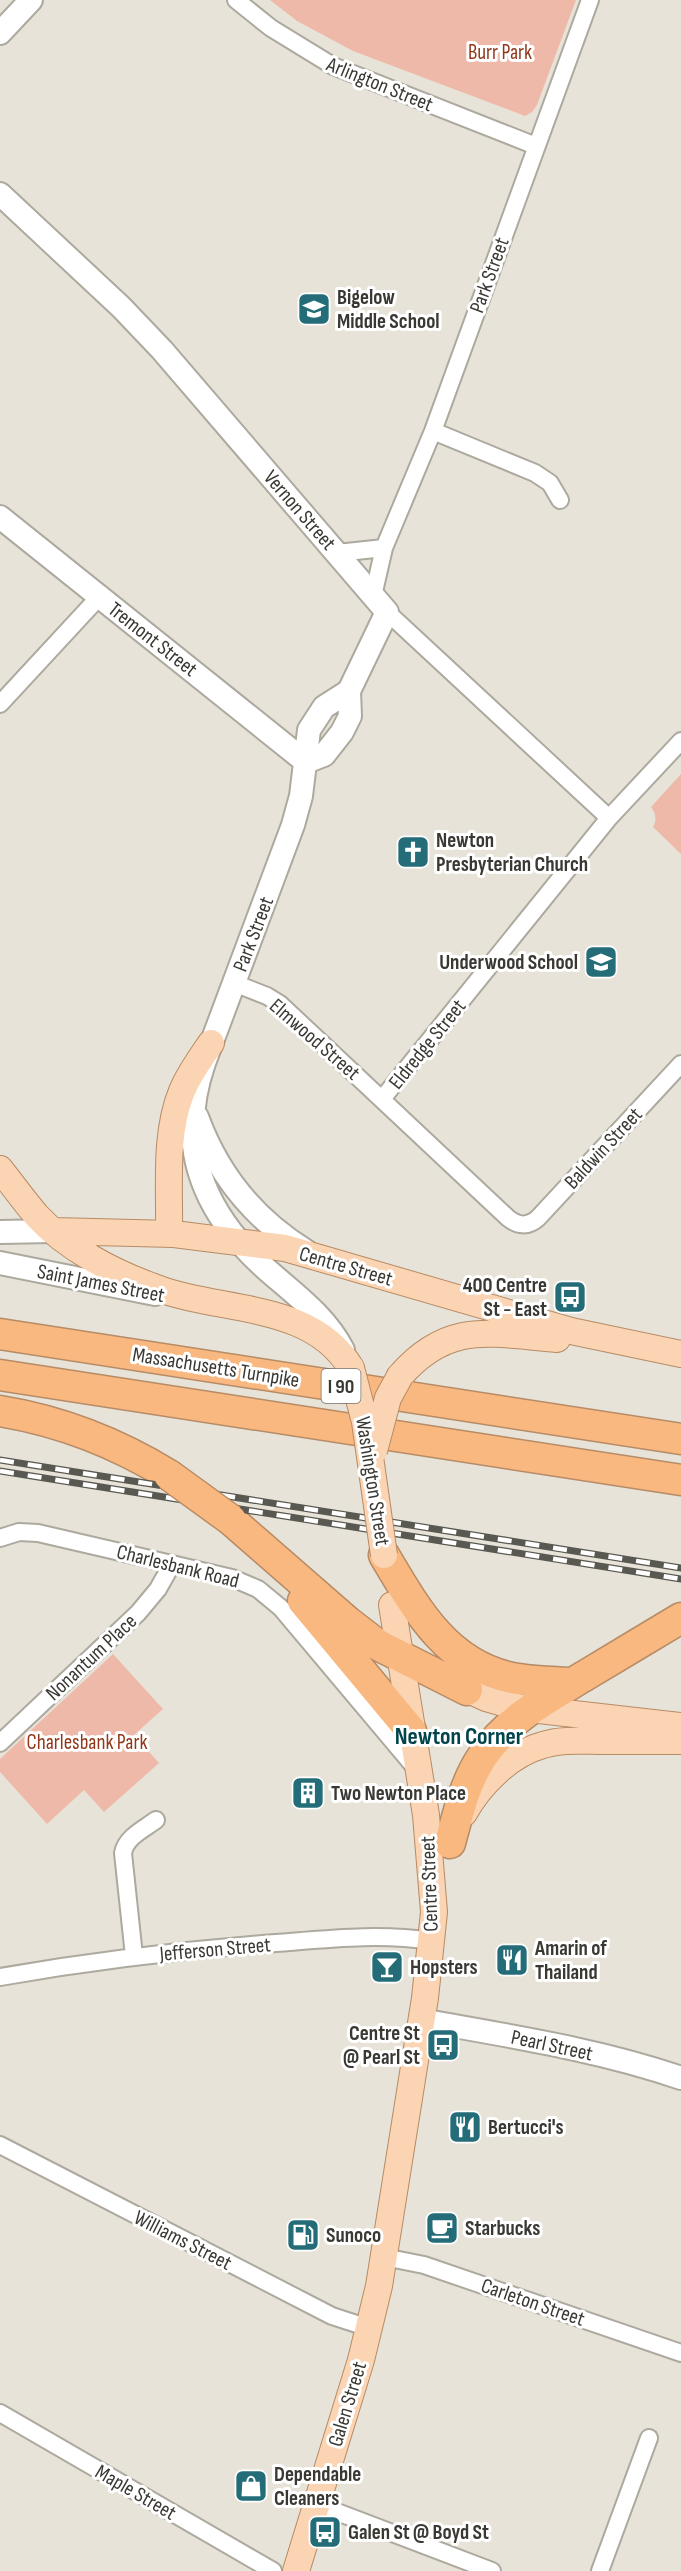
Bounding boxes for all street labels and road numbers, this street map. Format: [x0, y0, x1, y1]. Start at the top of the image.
street label: Arlington Street [322, 51, 437, 117]
street label: Park Street [464, 234, 515, 316]
street label: Vernon Street [258, 465, 341, 555]
street label: Tremont Street [103, 597, 202, 682]
street label: Park Street [228, 893, 279, 975]
street label: Elmwood Street [264, 993, 365, 1085]
street label: Eldredge Street [384, 994, 471, 1094]
street label: Baldwin Street [559, 1102, 647, 1194]
street label: Centre Street [296, 1241, 395, 1292]
street label: Saint James Street [35, 1259, 167, 1308]
street label: Massachusetts Turnpike [131, 1342, 301, 1393]
road number: I 90 [322, 1369, 360, 1403]
street label: Washington Street [350, 1415, 395, 1547]
street label: Charlesbank Road [114, 1539, 242, 1594]
street label: Nonantum Place [41, 1609, 142, 1706]
street label: Centre Street [415, 1836, 444, 1932]
street label: Jefferson Street [157, 1932, 272, 1967]
street label: Pearl Street [509, 2025, 595, 2066]
street label: Williams Street [130, 2205, 236, 2276]
street label: Carleton Street [478, 2273, 588, 2332]
street label: Galen Street [323, 2359, 372, 2450]
street label: Maple Street [91, 2459, 181, 2526]

